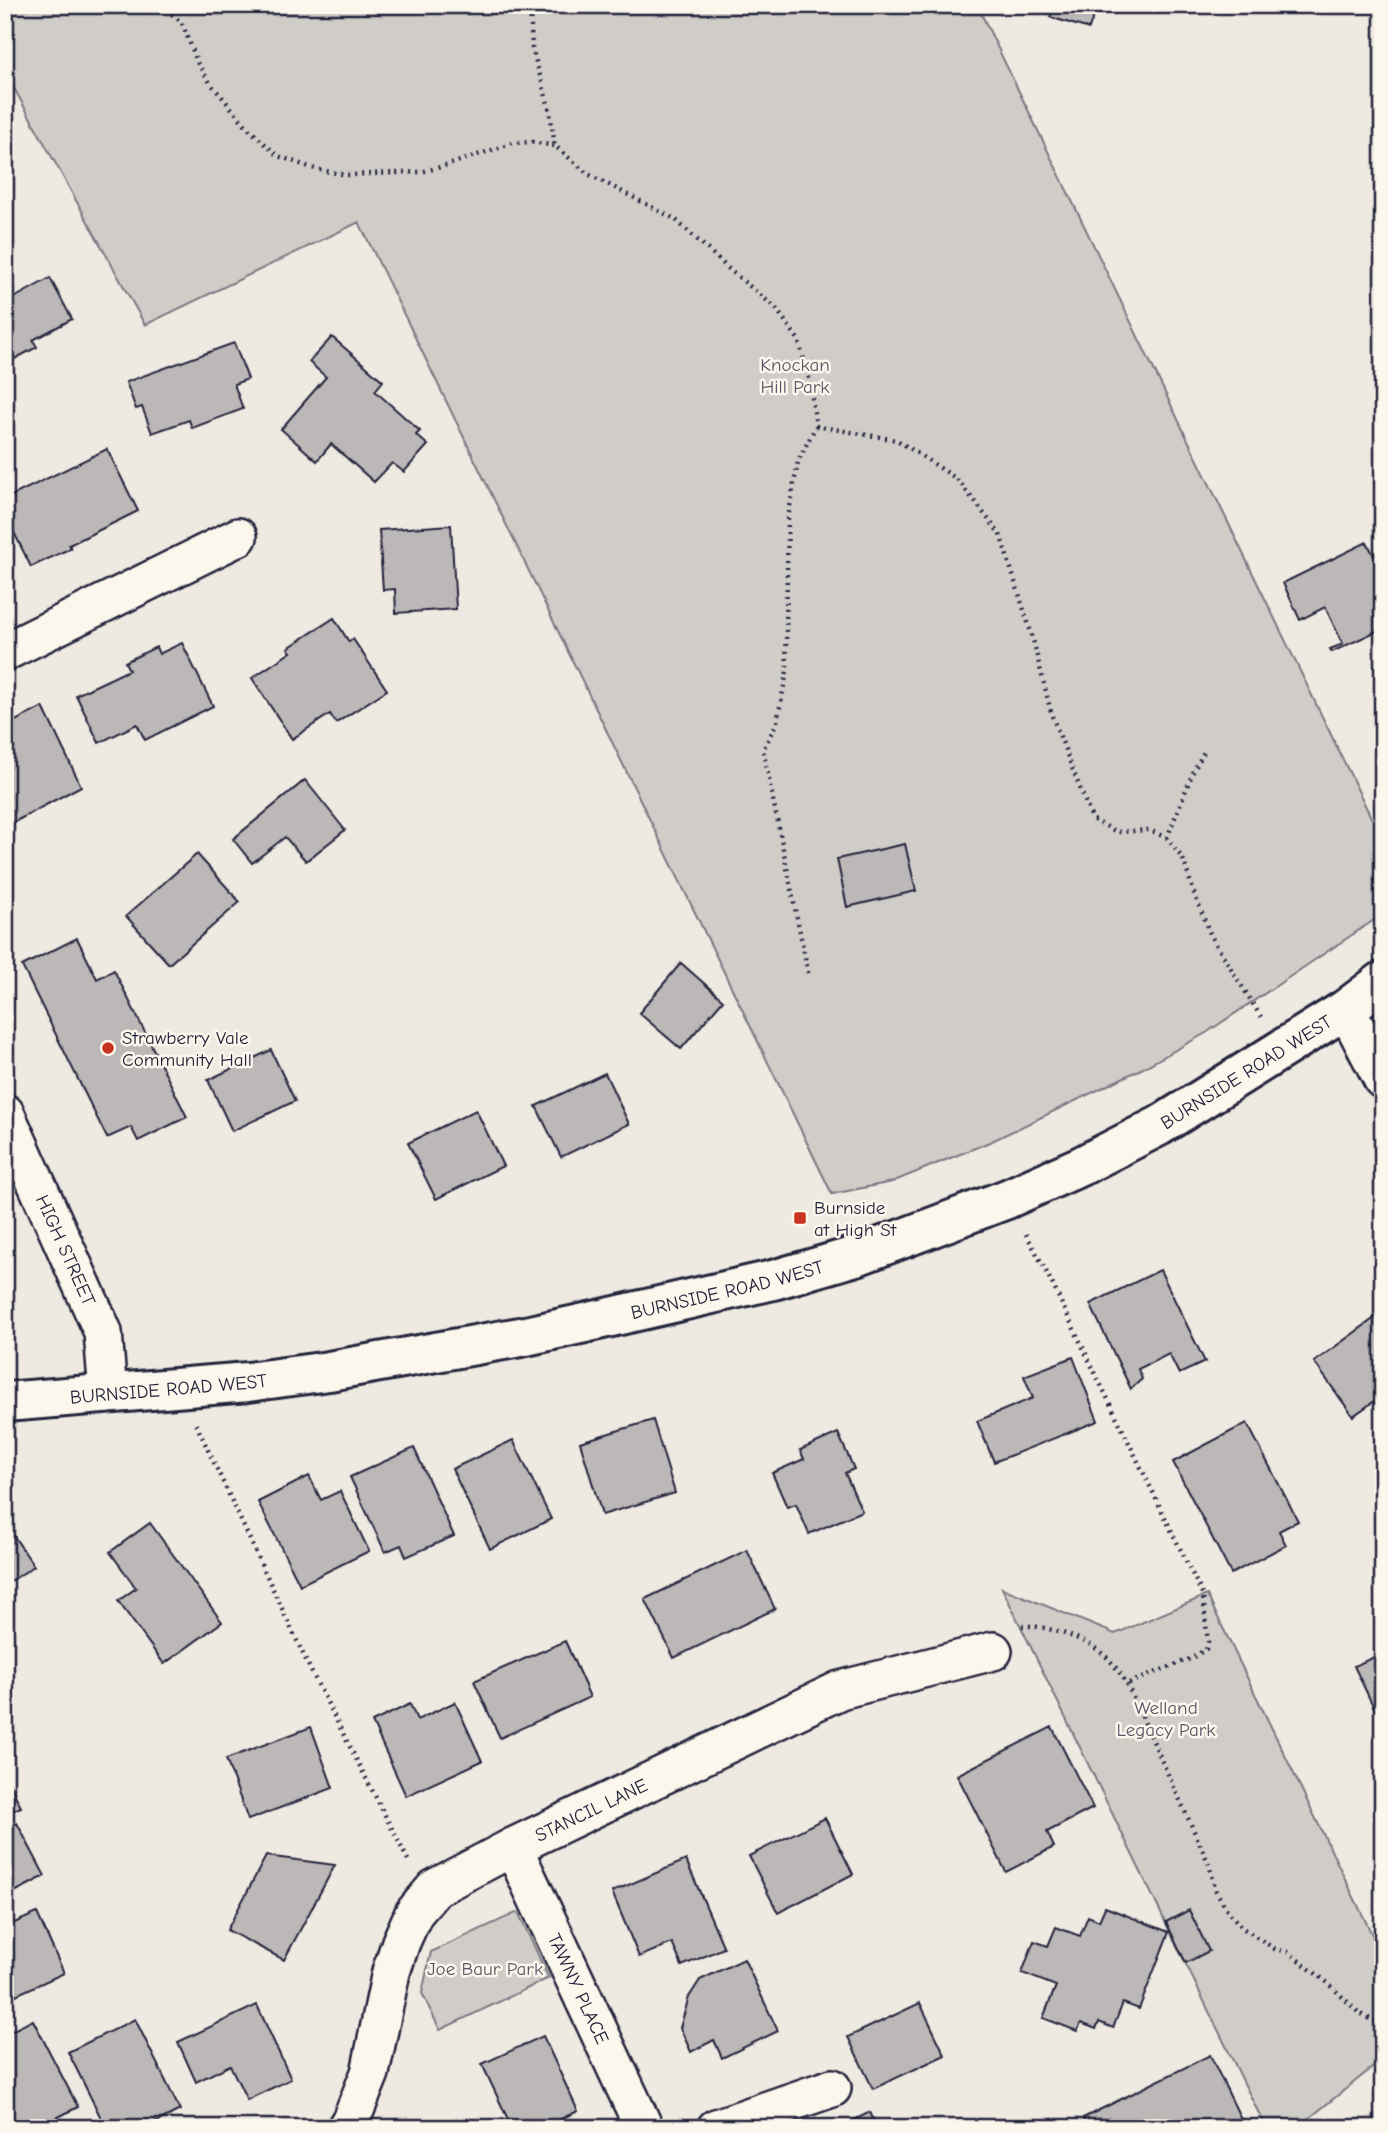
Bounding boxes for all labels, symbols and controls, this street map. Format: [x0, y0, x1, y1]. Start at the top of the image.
park label: Knockan Hill Park [760, 354, 830, 398]
street label: BURNSIDE ROAD WEST [1157, 1011, 1336, 1134]
place label: Strawberry Vale Community Hall [122, 1027, 252, 1071]
marker: Strawberry Vale Community Hall [100, 1040, 116, 1056]
street label: HIGH STREET [31, 1192, 100, 1309]
place label: Burnside at High St [814, 1197, 897, 1241]
marker: Burnside at High St [792, 1210, 808, 1226]
street label: BURNSIDE ROAD WEST [629, 1256, 826, 1324]
street label: BURNSIDE ROAD WEST [69, 1370, 269, 1409]
park label: Welland Legacy Park [1117, 1697, 1216, 1741]
street label: STANCIL LANE [532, 1774, 651, 1847]
street label: TAWNY PLACE [543, 1930, 613, 2048]
park label: Joe Baur Park [427, 1958, 544, 1980]

